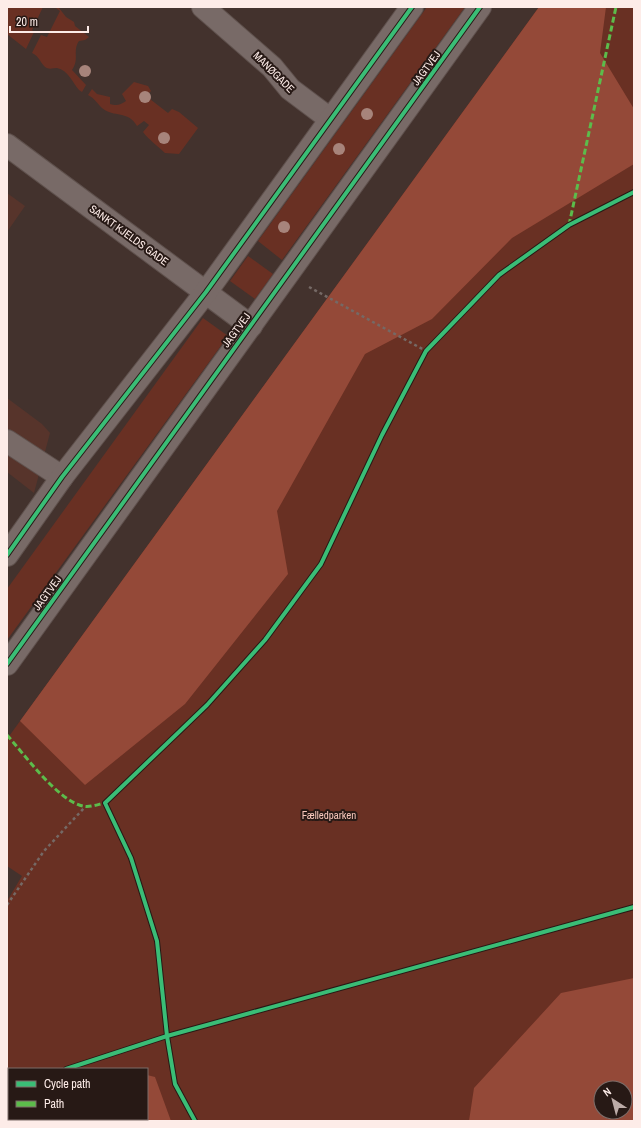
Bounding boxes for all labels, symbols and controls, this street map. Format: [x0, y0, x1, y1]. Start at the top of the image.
scale bar [10, 8, 88, 34]
text: 20 m [16, 14, 38, 30]
street label: MANØGADE [250, 48, 298, 96]
street label: JAGTVEJ [409, 48, 443, 88]
street label: SANKT KJELDS GADE [87, 202, 171, 268]
street label: JAGTVEJ [219, 310, 253, 350]
street label: JAGTVEJ [30, 573, 64, 613]
park label: Fælledparken [302, 808, 356, 822]
legend [8, 1068, 148, 1120]
text: Cycle path [44, 1076, 91, 1092]
north arrow [593, 1080, 633, 1120]
text: N [600, 1084, 614, 1099]
text: Path [44, 1096, 64, 1112]

